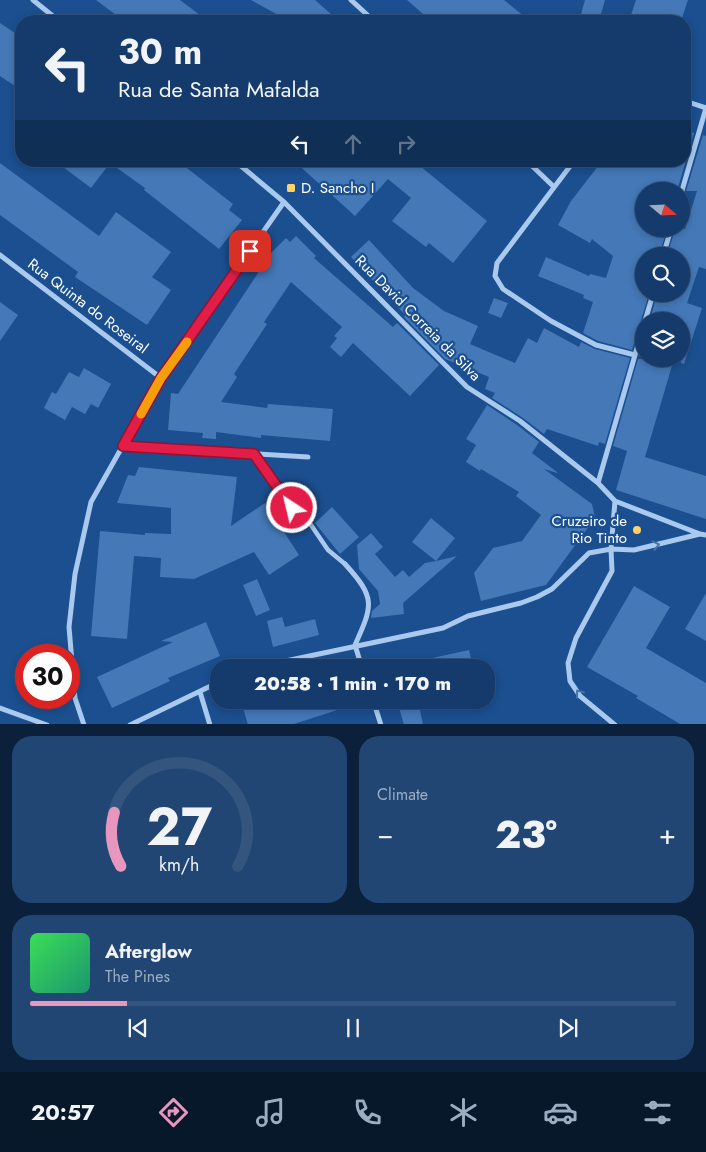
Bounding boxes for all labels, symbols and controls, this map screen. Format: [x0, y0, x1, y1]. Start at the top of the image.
text: 30 m [118, 27, 202, 77]
icon: left [35, 35, 100, 100]
text: Rua de Santa Mafalda [118, 73, 320, 105]
icon: left [286, 130, 314, 158]
icon: ahead [339, 130, 367, 158]
icon: right [392, 130, 420, 158]
place label: D. Sancho I [301, 177, 374, 199]
marker: D. Sancho I [285, 182, 297, 194]
north arrow [635, 182, 690, 238]
map controls [635, 182, 690, 367]
pin [229, 230, 271, 272]
icon: arrive [236, 237, 264, 265]
button: search [635, 247, 690, 302]
street label: Rua David Correia da Silva [350, 250, 486, 386]
street label: Rua Quinta do Roseiral [23, 253, 153, 359]
button: layers [635, 312, 690, 367]
position arrow [265, 481, 317, 533]
place label: Cruzeiro de Rio Tinto [552, 510, 627, 549]
marker: Cruzeiro de Rio Tinto [631, 524, 643, 536]
one-way arrow [651, 540, 660, 551]
speed limit sign: 30 [15, 644, 80, 709]
text: 20:58 · 1 min · 170 m [254, 670, 451, 697]
one-way arrow [576, 689, 585, 699]
text: Climate [377, 783, 428, 806]
text: 27 [147, 789, 213, 865]
text: 23° [495, 807, 557, 862]
text: − [377, 814, 394, 855]
text: + [659, 814, 676, 855]
text: km/h [159, 852, 200, 878]
text: Afterglow [105, 938, 192, 965]
text: The Pines [105, 965, 170, 988]
icon: previous [124, 1014, 152, 1042]
icon: pause [339, 1014, 367, 1042]
icon: next [554, 1014, 582, 1042]
icon: directions [156, 1095, 191, 1130]
icon: music [253, 1095, 288, 1130]
icon: phone [350, 1095, 385, 1130]
icon: climate [446, 1095, 481, 1130]
icon: car [543, 1095, 578, 1130]
icon: filters [640, 1095, 675, 1130]
text: 20:57 [31, 1096, 94, 1128]

